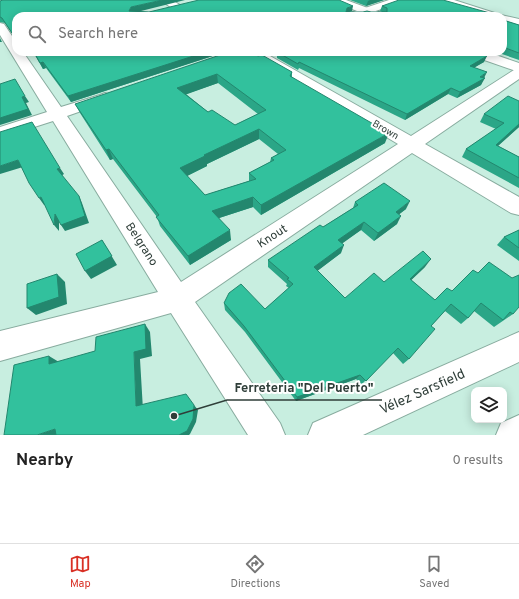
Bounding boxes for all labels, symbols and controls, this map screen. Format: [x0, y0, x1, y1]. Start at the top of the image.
search box [12, 12, 507, 56]
icon: search [26, 23, 48, 45]
text: Search here [58, 25, 138, 44]
street label: Brown [370, 118, 401, 143]
street label: Belgrano [121, 220, 161, 270]
street label: Knout [254, 221, 291, 252]
street label: Vélez Sarsfield [377, 366, 468, 419]
callout: Ferreteria "Del Puerto" [227, 375, 382, 400]
text: Ferreteria "Del Puerto" [235, 381, 374, 397]
map controls [471, 387, 507, 423]
button: layers [471, 387, 507, 423]
text: Nearby [16, 450, 73, 472]
text: 0 results [452, 453, 503, 469]
tab: Map [69, 553, 91, 591]
tab: Directions [230, 553, 280, 591]
tab: Saved [419, 553, 450, 591]

